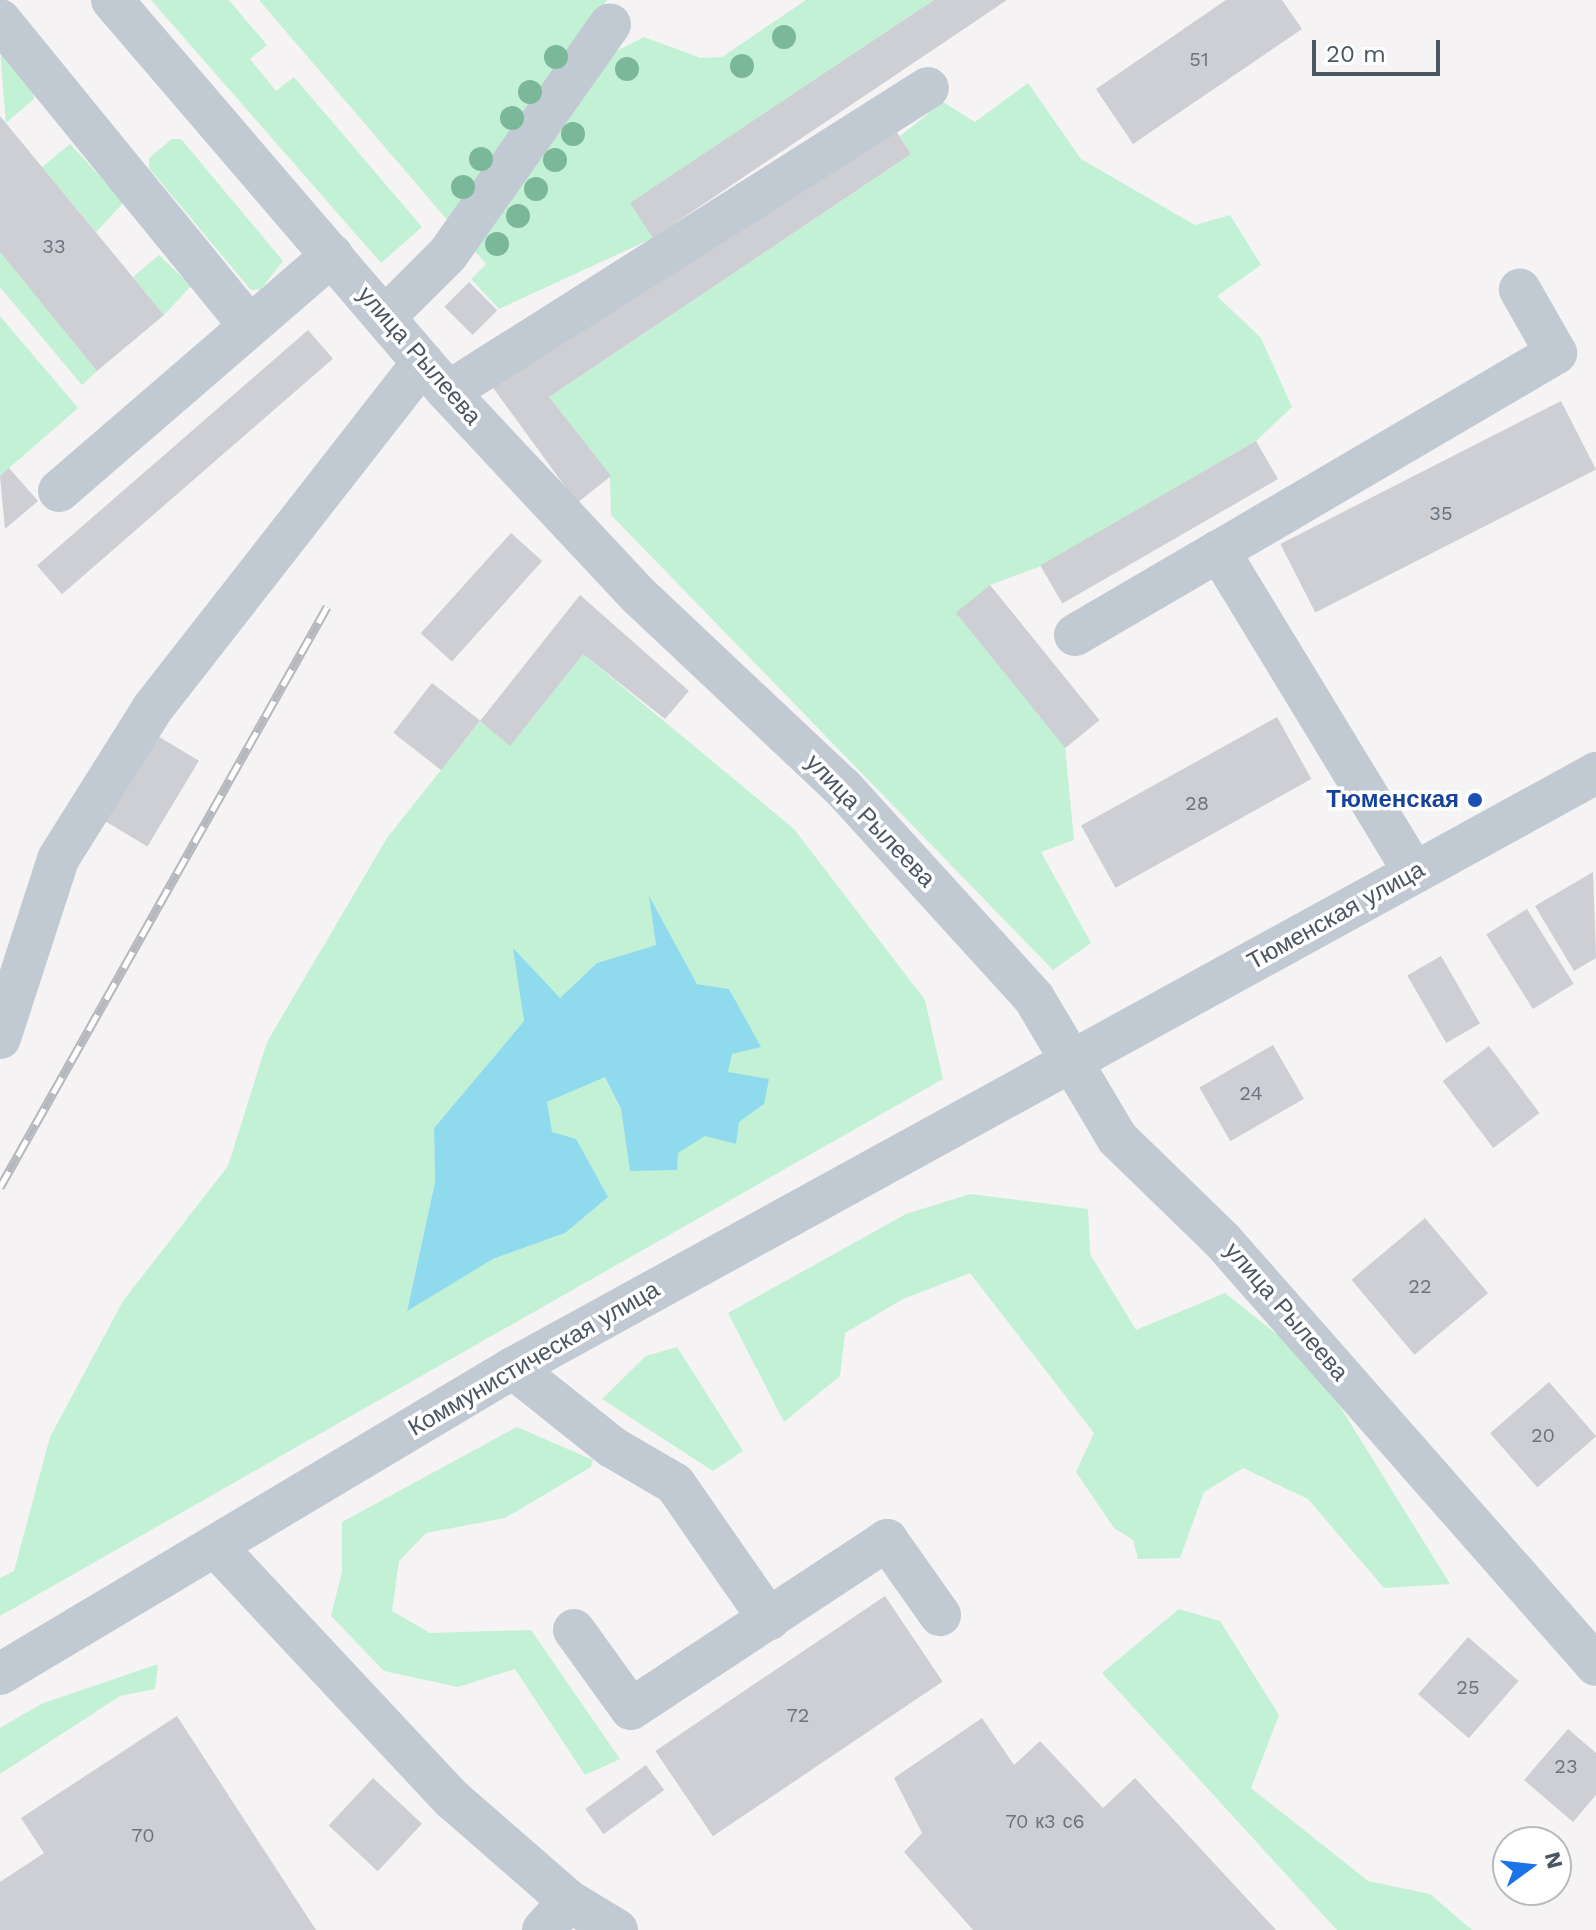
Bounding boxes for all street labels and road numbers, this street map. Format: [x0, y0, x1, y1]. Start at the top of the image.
street label: улица Рылеева [351, 281, 487, 431]
street label: улица Рылеева [799, 748, 941, 894]
street label: Тюменская улица [1242, 855, 1430, 977]
street label: улица Рылеева [1218, 1237, 1354, 1387]
street label: Коммунистическая улица [403, 1275, 665, 1443]

